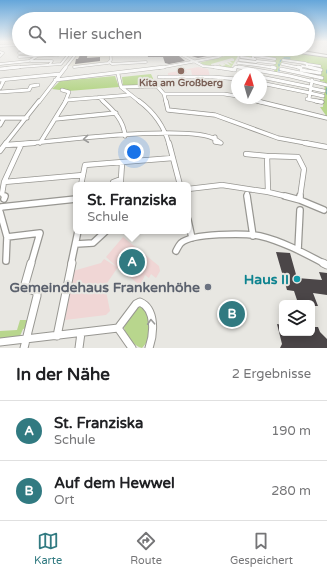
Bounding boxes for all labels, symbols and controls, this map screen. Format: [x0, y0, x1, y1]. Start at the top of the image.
search box [12, 12, 315, 56]
icon: search [26, 23, 48, 45]
text: Hier suchen [58, 25, 142, 43]
marker: Kita am Großberg [176, 66, 186, 76]
north arrow [231, 68, 267, 104]
place label: Kita am Großberg [139, 77, 223, 89]
one-way arrow [83, 134, 89, 143]
your location [124, 142, 144, 162]
popup [73, 182, 191, 234]
text: St. Franziska [87, 191, 177, 209]
text: Schule [87, 209, 129, 225]
pin: A [119, 247, 145, 277]
place label: Haus II [244, 271, 289, 288]
marker: Haus II [292, 274, 302, 284]
place label: Gemeindehaus Frankenhöhe [9, 279, 200, 296]
marker: Gemeindehaus Frankenhöhe [203, 282, 213, 292]
pin: B [219, 299, 245, 329]
map controls [279, 300, 315, 336]
button: layers [279, 300, 315, 336]
one-way arrow [147, 319, 156, 325]
text: In der Nähe [16, 364, 110, 385]
text: 2 Ergebnisse [232, 366, 311, 382]
text: St. Franziska [54, 414, 143, 432]
text: A [24, 423, 34, 439]
text: 190 m [271, 423, 311, 439]
text: Schule [54, 432, 95, 448]
text: Auf dem Hewwel [54, 474, 175, 492]
text: B [24, 483, 34, 499]
text: 280 m [271, 483, 311, 499]
text: Ort [54, 492, 74, 508]
tab: Karte [34, 530, 62, 567]
tab: Route [130, 530, 162, 567]
tab: Gespeichert [230, 530, 293, 567]

